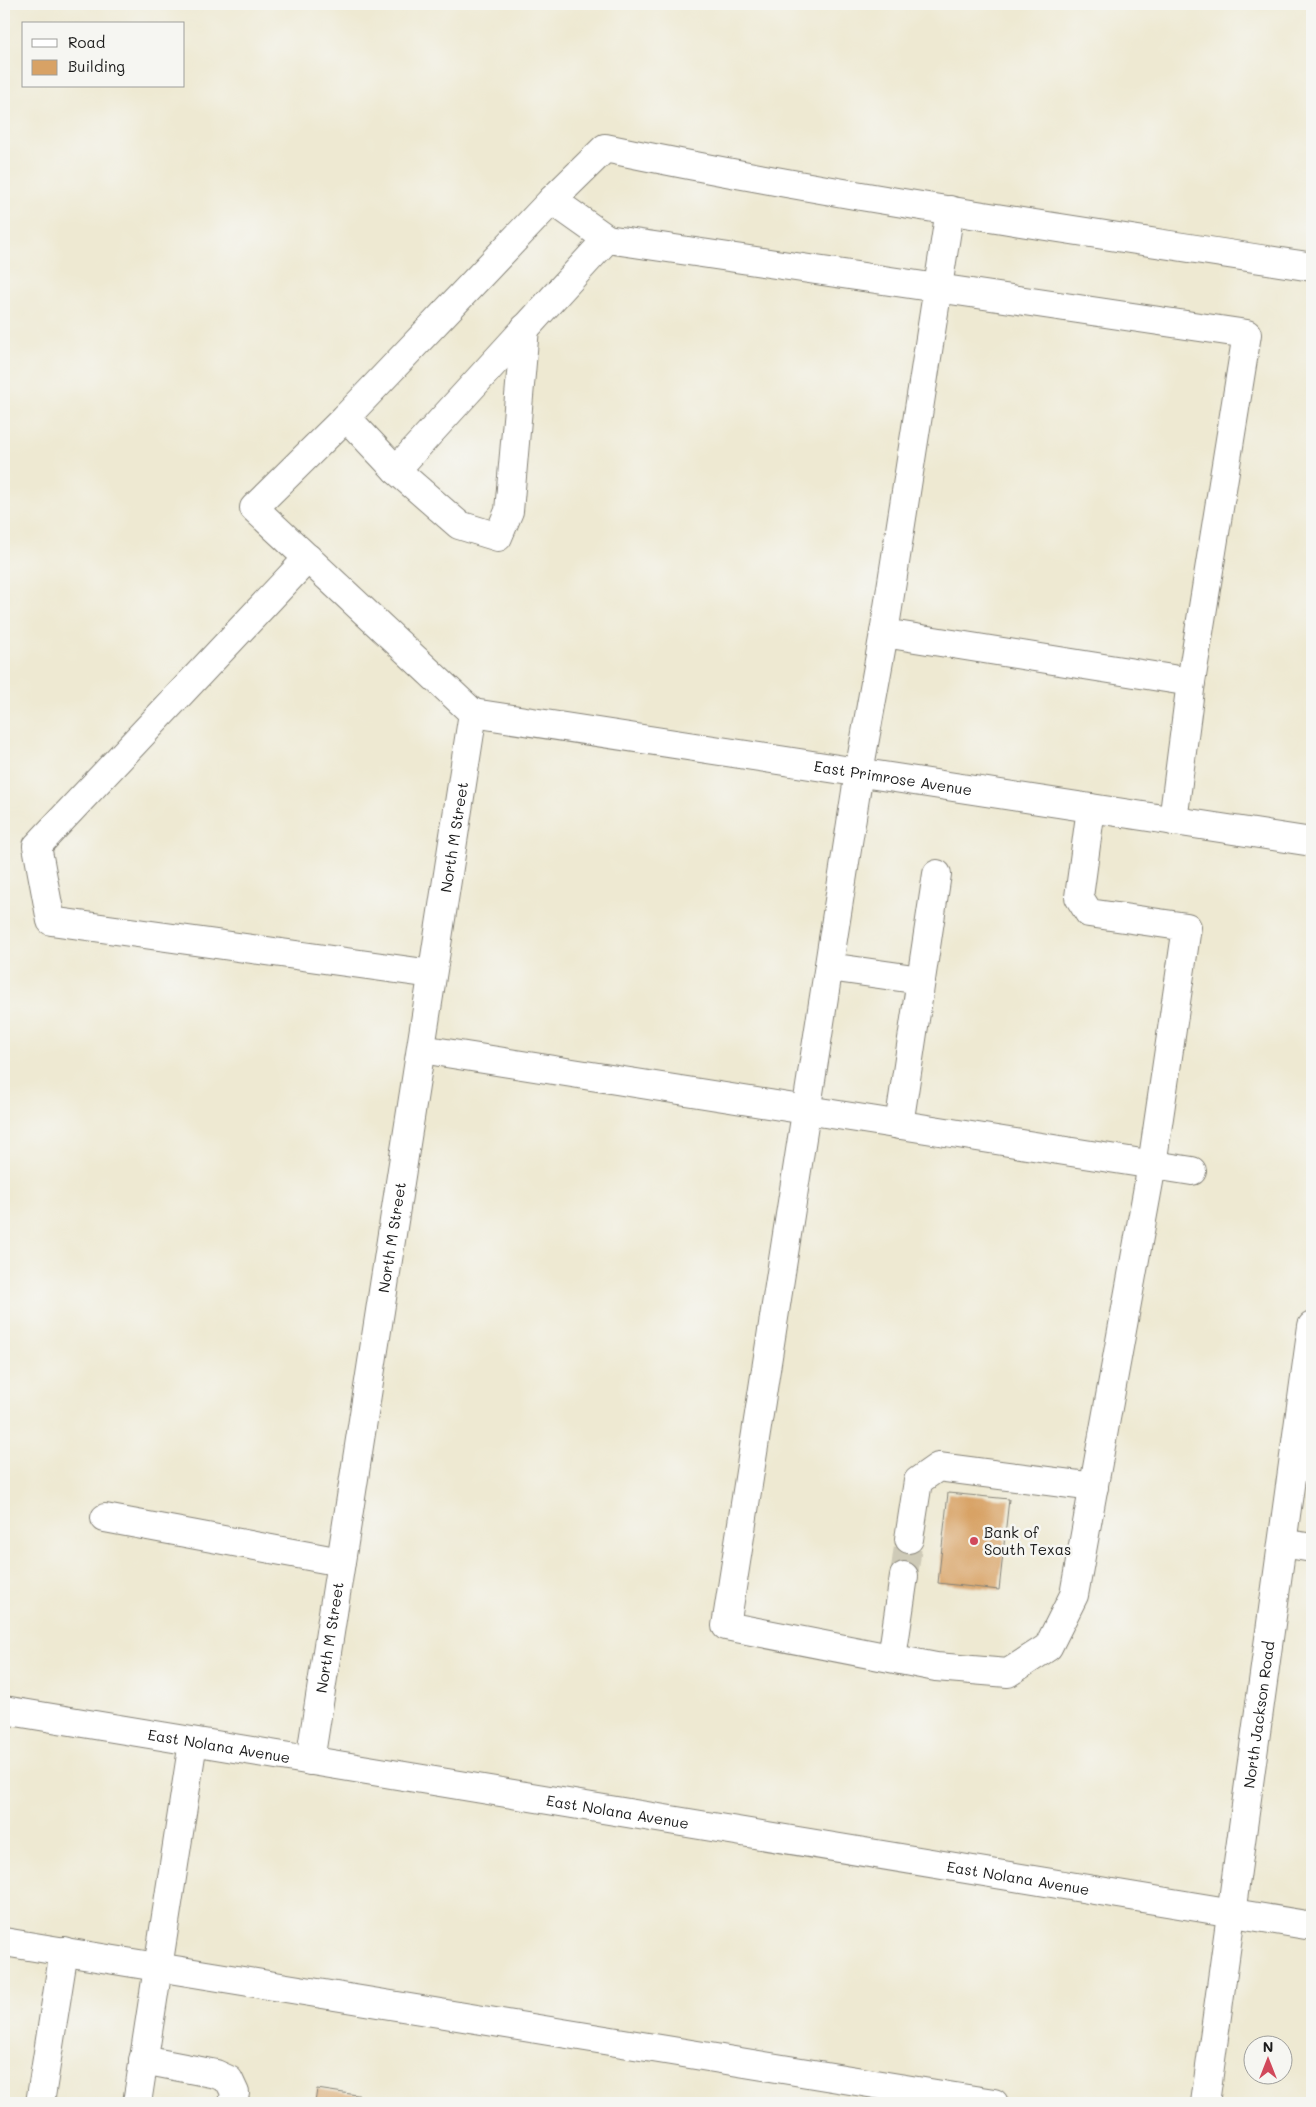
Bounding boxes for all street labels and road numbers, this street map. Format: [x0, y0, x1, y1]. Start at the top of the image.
street label: East Primrose Avenue [813, 756, 974, 800]
street label: North M Street [435, 780, 472, 894]
street label: North M Street [373, 1180, 410, 1294]
street label: North M Street [311, 1581, 348, 1694]
street label: North Jackson Road [1238, 1640, 1279, 1790]
street label: East Nolana Avenue [146, 1724, 292, 1767]
street label: East Nolana Avenue [545, 1790, 690, 1833]
street label: East Nolana Avenue [945, 1856, 1091, 1899]

